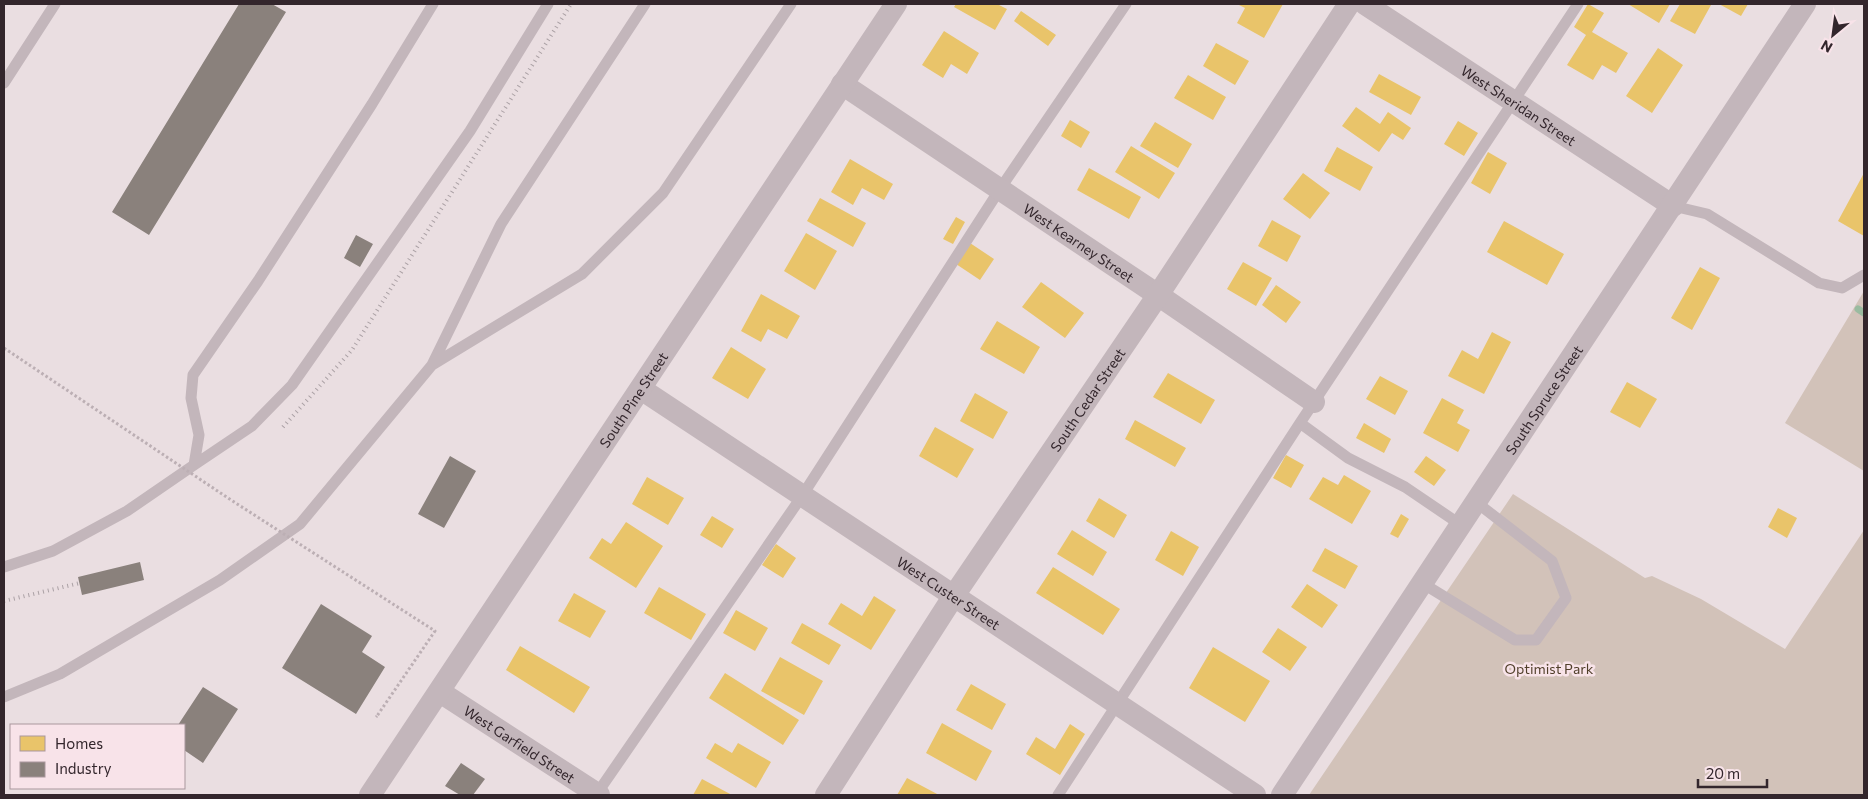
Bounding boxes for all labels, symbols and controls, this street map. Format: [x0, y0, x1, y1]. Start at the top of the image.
north arrow [1808, 10, 1858, 60]
text: N [1818, 37, 1835, 57]
street label: West Sheridan Street [1458, 61, 1580, 149]
street label: West Kearney Street [1020, 199, 1138, 285]
street label: South Spruce Street [1501, 342, 1586, 457]
street label: South Cedar Street [1046, 344, 1128, 454]
street label: South Pine Street [595, 348, 671, 450]
street label: West Custer Street [894, 552, 1004, 633]
park label: Optimist Park [1505, 660, 1594, 677]
street label: West Garfield Street [461, 701, 579, 786]
legend [10, 724, 185, 789]
text: Homes [55, 734, 103, 752]
scale bar [1698, 756, 1767, 788]
text: Industry [55, 759, 112, 777]
text: 20 m [1706, 764, 1740, 782]

